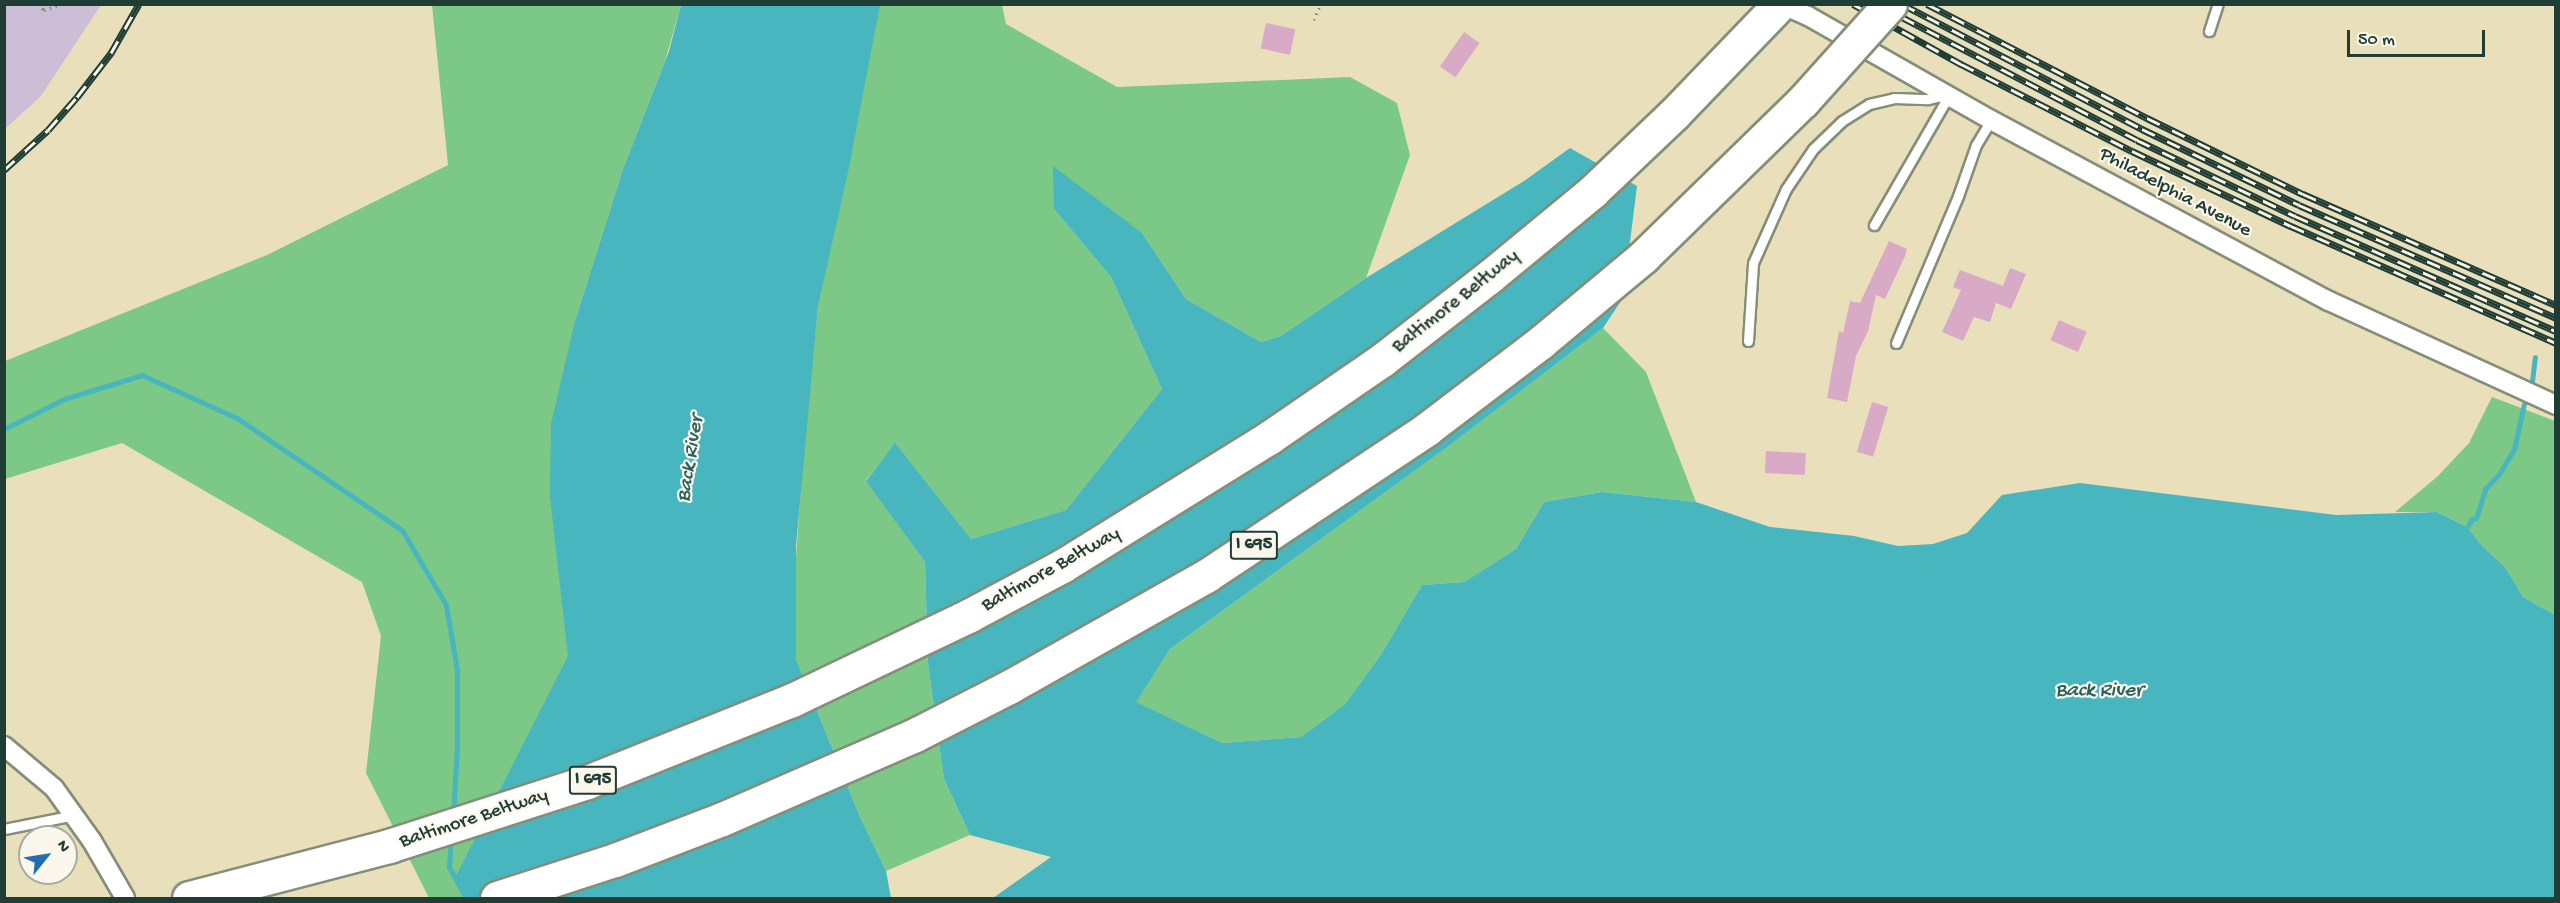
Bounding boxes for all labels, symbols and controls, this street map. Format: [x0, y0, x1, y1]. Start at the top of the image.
scale bar [2350, 18, 2488, 56]
text: 50 m [2358, 30, 2395, 51]
street label: Philadelphia Avenue [2095, 143, 2255, 243]
street label: Baltimore Beltway [1388, 245, 1524, 359]
water label: Back River [673, 414, 711, 504]
street label: Baltimore Beltway [978, 522, 1124, 618]
road number: I 695 [1228, 530, 1280, 560]
water label: Back River [2056, 679, 2142, 705]
road number: I 695 [568, 765, 618, 795]
street label: Baltimore Beltway [397, 784, 551, 854]
north arrow [18, 825, 78, 885]
text: N [51, 837, 73, 856]

